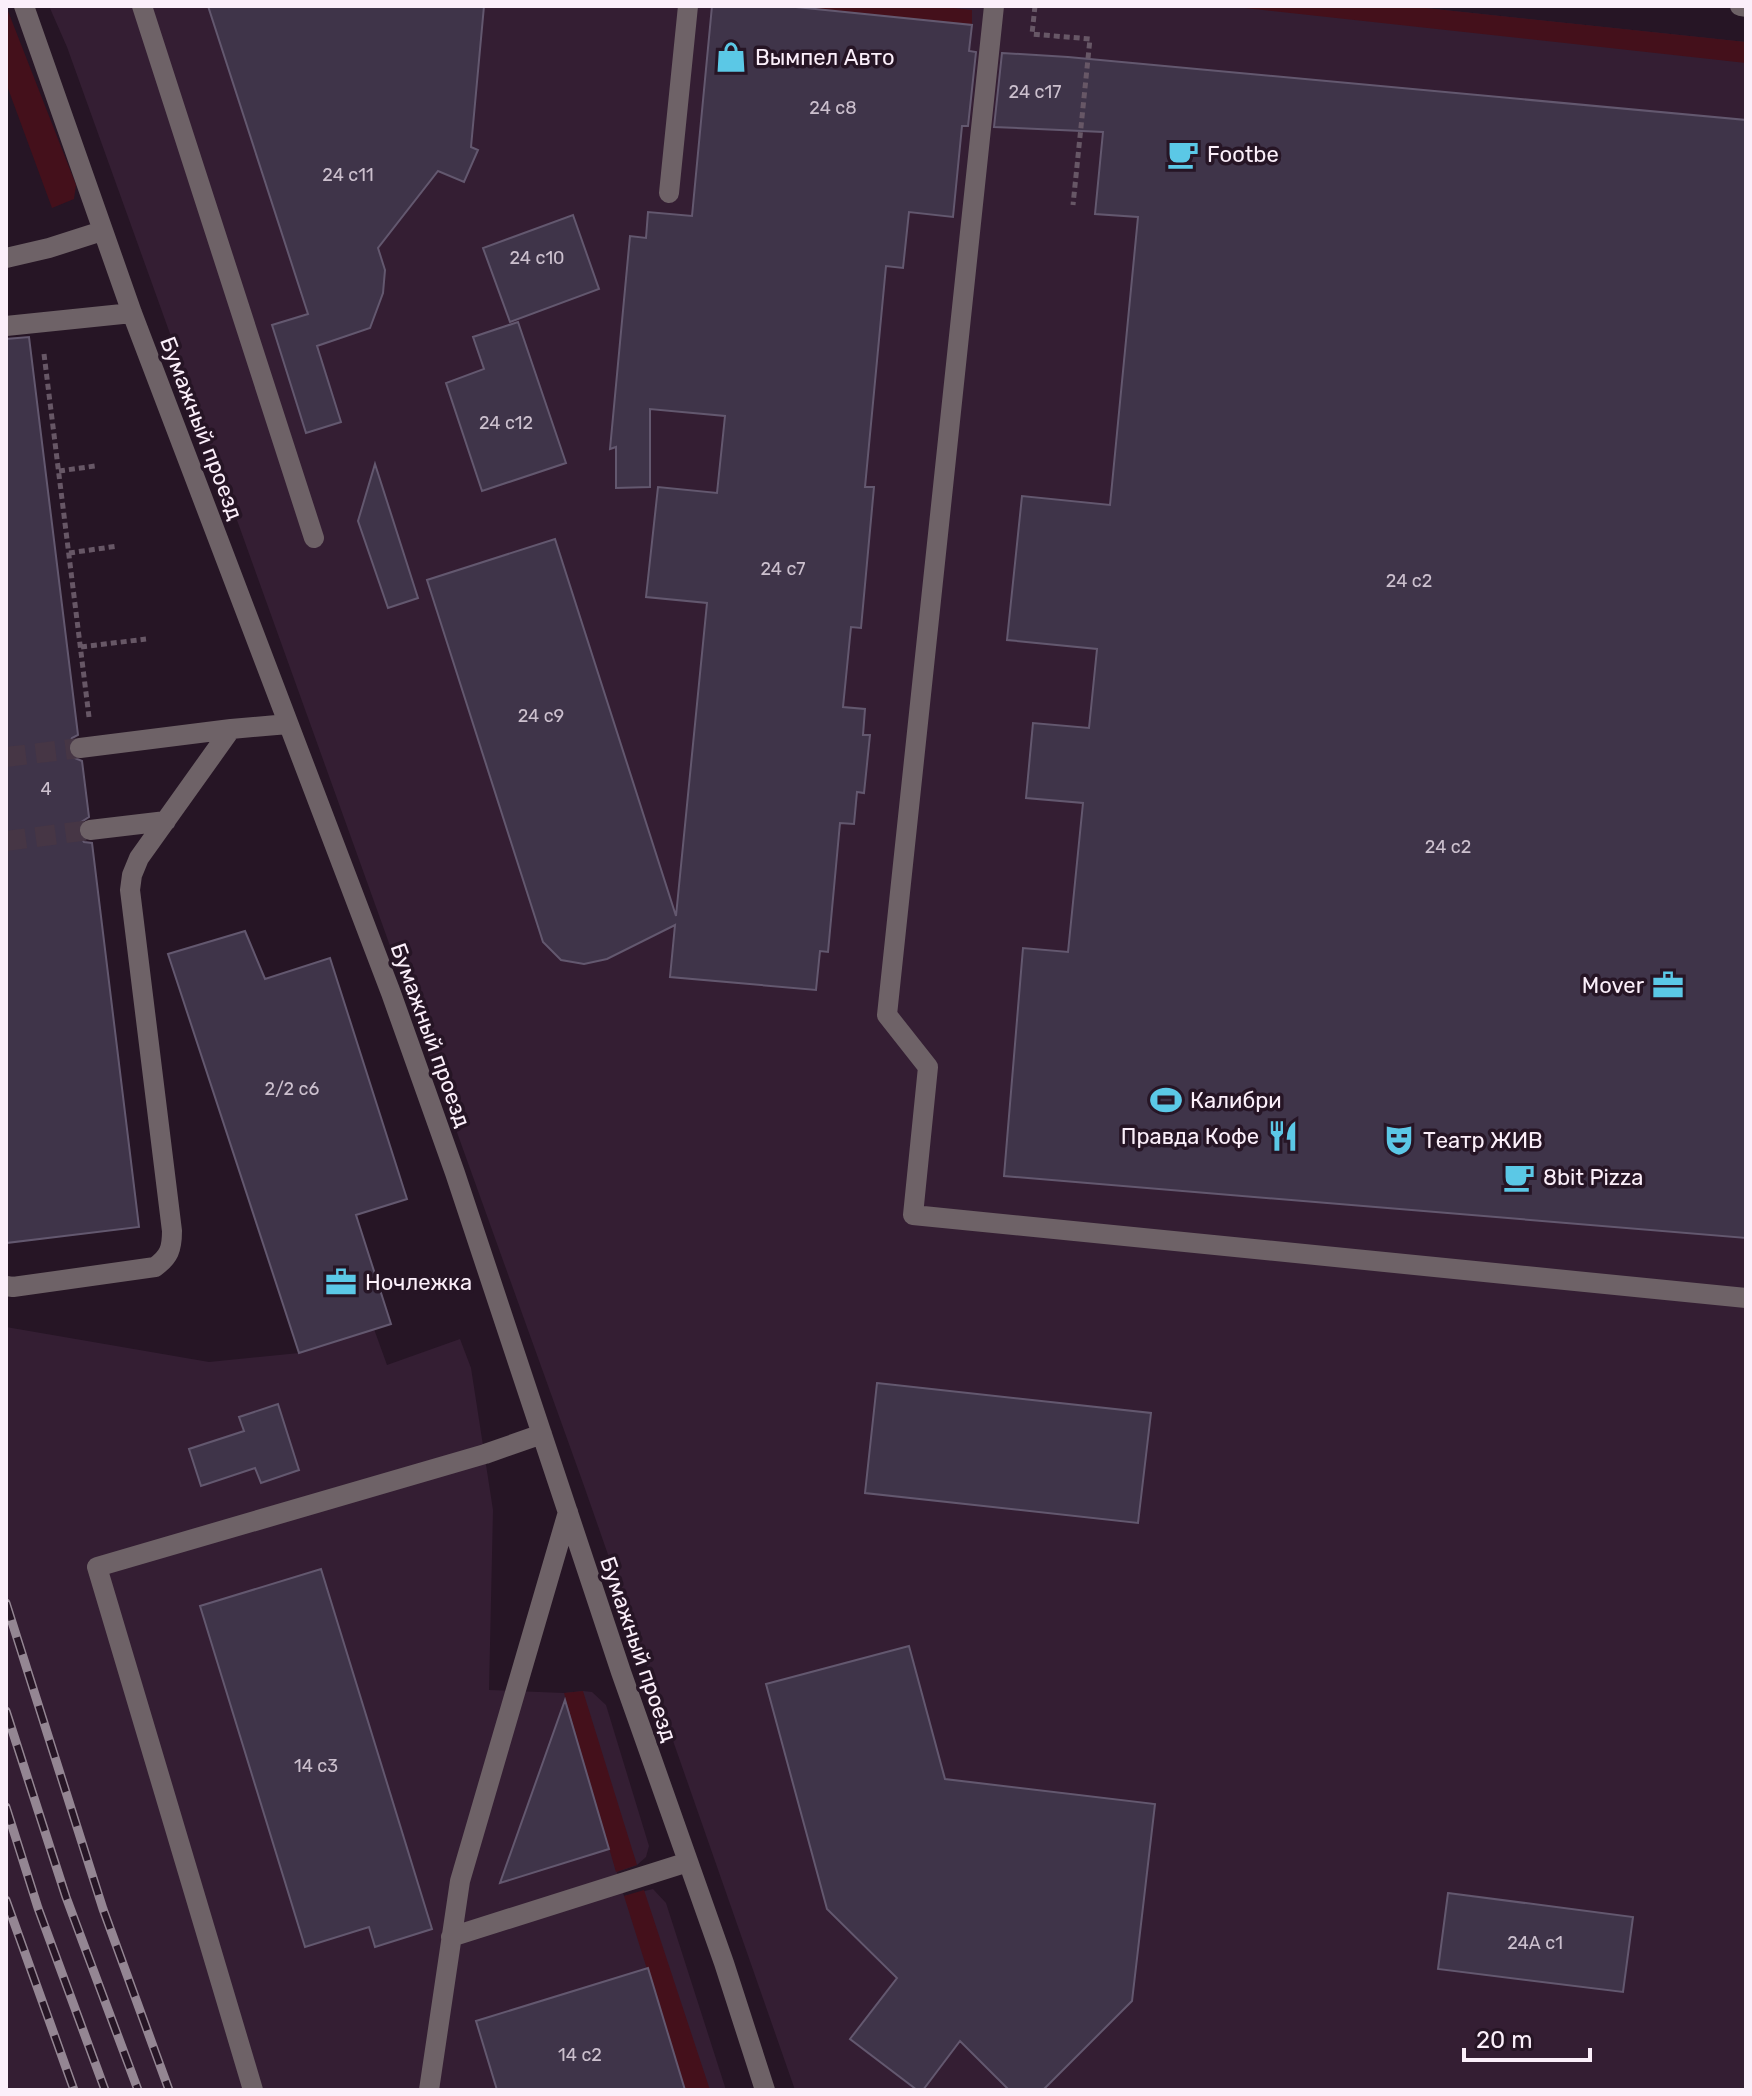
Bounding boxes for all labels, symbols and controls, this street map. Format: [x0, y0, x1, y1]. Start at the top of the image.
shop icon: Вымпел Авто [714, 40, 748, 74]
place label: Вымпел Авто [755, 44, 895, 71]
house number: 24 с17 [1009, 81, 1061, 103]
house number: 24 с8 [809, 97, 857, 119]
cafe icon: Footbe [1166, 137, 1200, 171]
place label: Footbe [1207, 141, 1279, 168]
house number: 24 с11 [322, 164, 374, 186]
house number: 24 с10 [509, 247, 565, 269]
street label: Бумажный проезд [154, 333, 249, 524]
house number: 24 с12 [479, 412, 533, 434]
house number: 24 с7 [760, 558, 806, 580]
house number: 24 с2 [1386, 570, 1432, 592]
house number: 24 с9 [518, 705, 564, 727]
house number: 4 [40, 778, 52, 800]
house number: 24 с2 [1425, 836, 1471, 858]
street label: Бумажный проезд [385, 939, 476, 1131]
office icon: Mover [1651, 968, 1685, 1002]
place label: Mover [1582, 972, 1645, 999]
house number: 2/2 с6 [265, 1078, 320, 1100]
sports icon: Калибри [1149, 1083, 1183, 1117]
place label: Калибри [1190, 1087, 1282, 1114]
restaurant icon: Правда Кофе [1266, 1119, 1300, 1153]
place label: Правда Кофе [1121, 1123, 1259, 1150]
theatre icon: Театр ЖИВ [1382, 1123, 1416, 1157]
place label: Театр ЖИВ [1423, 1127, 1543, 1154]
cafe icon: 8bit Pizza [1502, 1160, 1536, 1194]
place label: 8bit Pizza [1543, 1164, 1643, 1191]
office icon: Ночлежка [324, 1265, 358, 1299]
place label: Ночлежка [365, 1269, 472, 1296]
street label: Бумажный проезд [594, 1553, 683, 1745]
house number: 14 с3 [294, 1755, 338, 1777]
house number: 24А с1 [1507, 1932, 1563, 1954]
scale bar [1464, 2012, 1590, 2062]
text: 20 m [1476, 2026, 1533, 2054]
house number: 14 с2 [558, 2044, 602, 2066]

